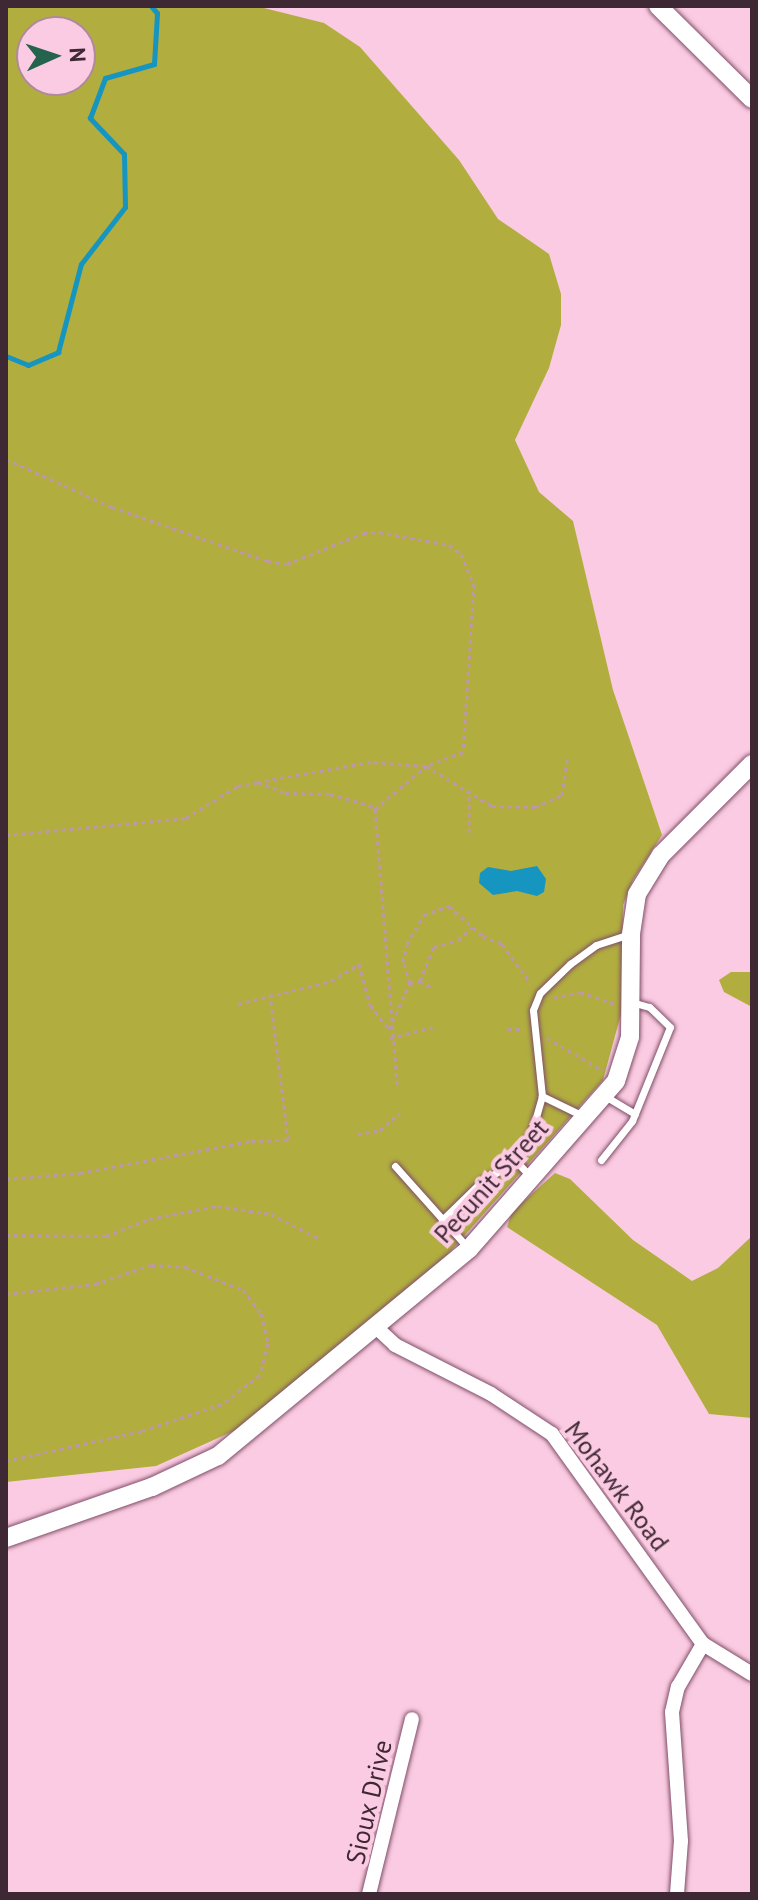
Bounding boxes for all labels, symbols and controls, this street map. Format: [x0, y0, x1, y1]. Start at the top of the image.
north arrow [16, 16, 96, 96]
text: N [64, 47, 92, 63]
street label: Pecunit Street [427, 1113, 555, 1249]
street label: Mohawk Road [558, 1415, 676, 1557]
street label: Sioux Drive [339, 1736, 399, 1868]

